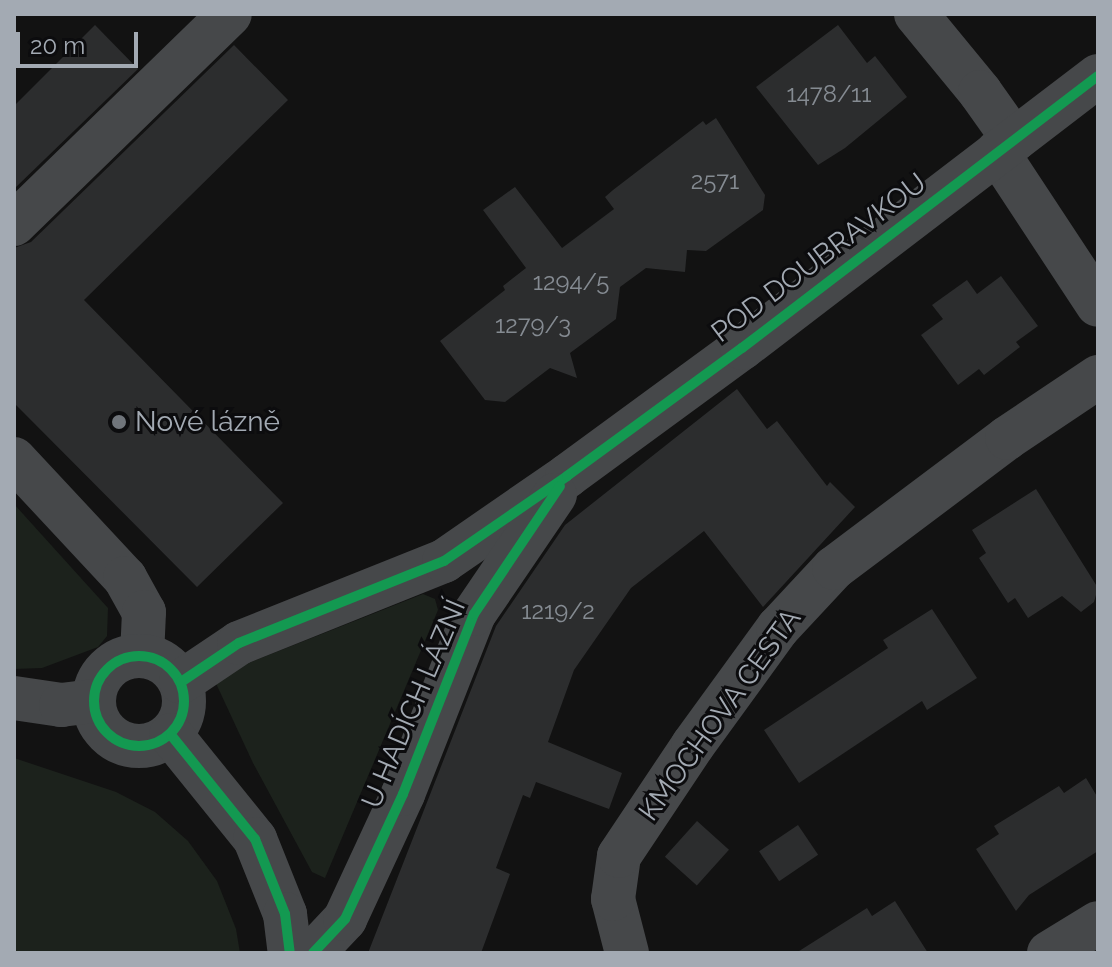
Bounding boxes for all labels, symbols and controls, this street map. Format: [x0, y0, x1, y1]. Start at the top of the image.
scale bar [20, 16, 142, 66]
text: 20 m [30, 31, 85, 60]
house number: 1478/11 [787, 80, 871, 108]
street label: POD DOUBRAVKOU [705, 166, 933, 350]
house number: 2571 [691, 167, 739, 195]
house number: 1294/5 [533, 268, 609, 296]
house number: 1279/3 [495, 311, 571, 339]
place label: Nové lázně [135, 405, 280, 439]
marker: Nové lázně [110, 413, 128, 431]
street label: U HADÍCH LÁZNÍ [355, 595, 473, 813]
house number: 1219/2 [521, 597, 595, 625]
street label: KMOCHOVA CESTA [632, 602, 808, 828]

